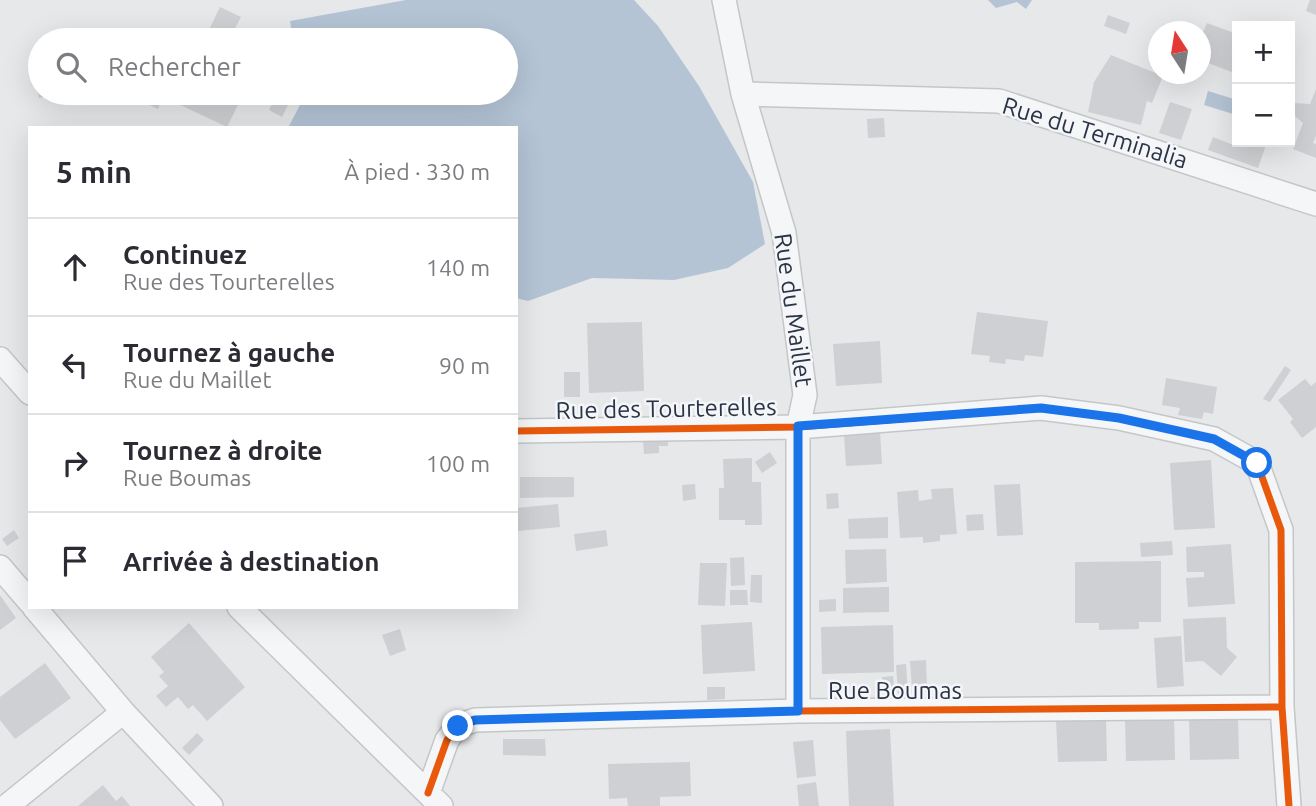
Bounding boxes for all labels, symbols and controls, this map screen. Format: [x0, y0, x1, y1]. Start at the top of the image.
north arrow [1148, 21, 1211, 84]
map controls [1232, 21, 1295, 147]
button: + [1232, 21, 1295, 84]
search box [28, 28, 518, 105]
icon: search [52, 48, 90, 86]
text: Rechercher [108, 52, 241, 81]
button: − [1232, 84, 1295, 147]
street label: Rue du Terminalia [999, 92, 1191, 174]
text: 5 min [56, 155, 132, 189]
text: À pied · 330 m [344, 159, 490, 184]
street label: Rue du Maillet [769, 231, 818, 389]
text: Continuez [123, 240, 247, 269]
icon: ahead [56, 248, 94, 286]
text: 140 m [426, 255, 490, 280]
text: Rue des Tourterelles [123, 269, 335, 294]
text: Tournez à gauche [123, 338, 335, 367]
icon: left [56, 346, 94, 384]
text: 90 m [439, 353, 490, 378]
text: Rue du Maillet [123, 367, 271, 392]
street label: Rue des Tourterelles [555, 393, 777, 424]
text: Tournez à droite [123, 436, 322, 465]
icon: right [56, 444, 94, 482]
route start [1241, 447, 1272, 478]
text: 100 m [426, 451, 490, 476]
text: Rue Boumas [123, 465, 251, 490]
icon: arrive [56, 542, 94, 580]
text: Arrivée à destination [123, 547, 379, 576]
street label: Rue Boumas [828, 677, 962, 704]
route end [442, 710, 473, 741]

